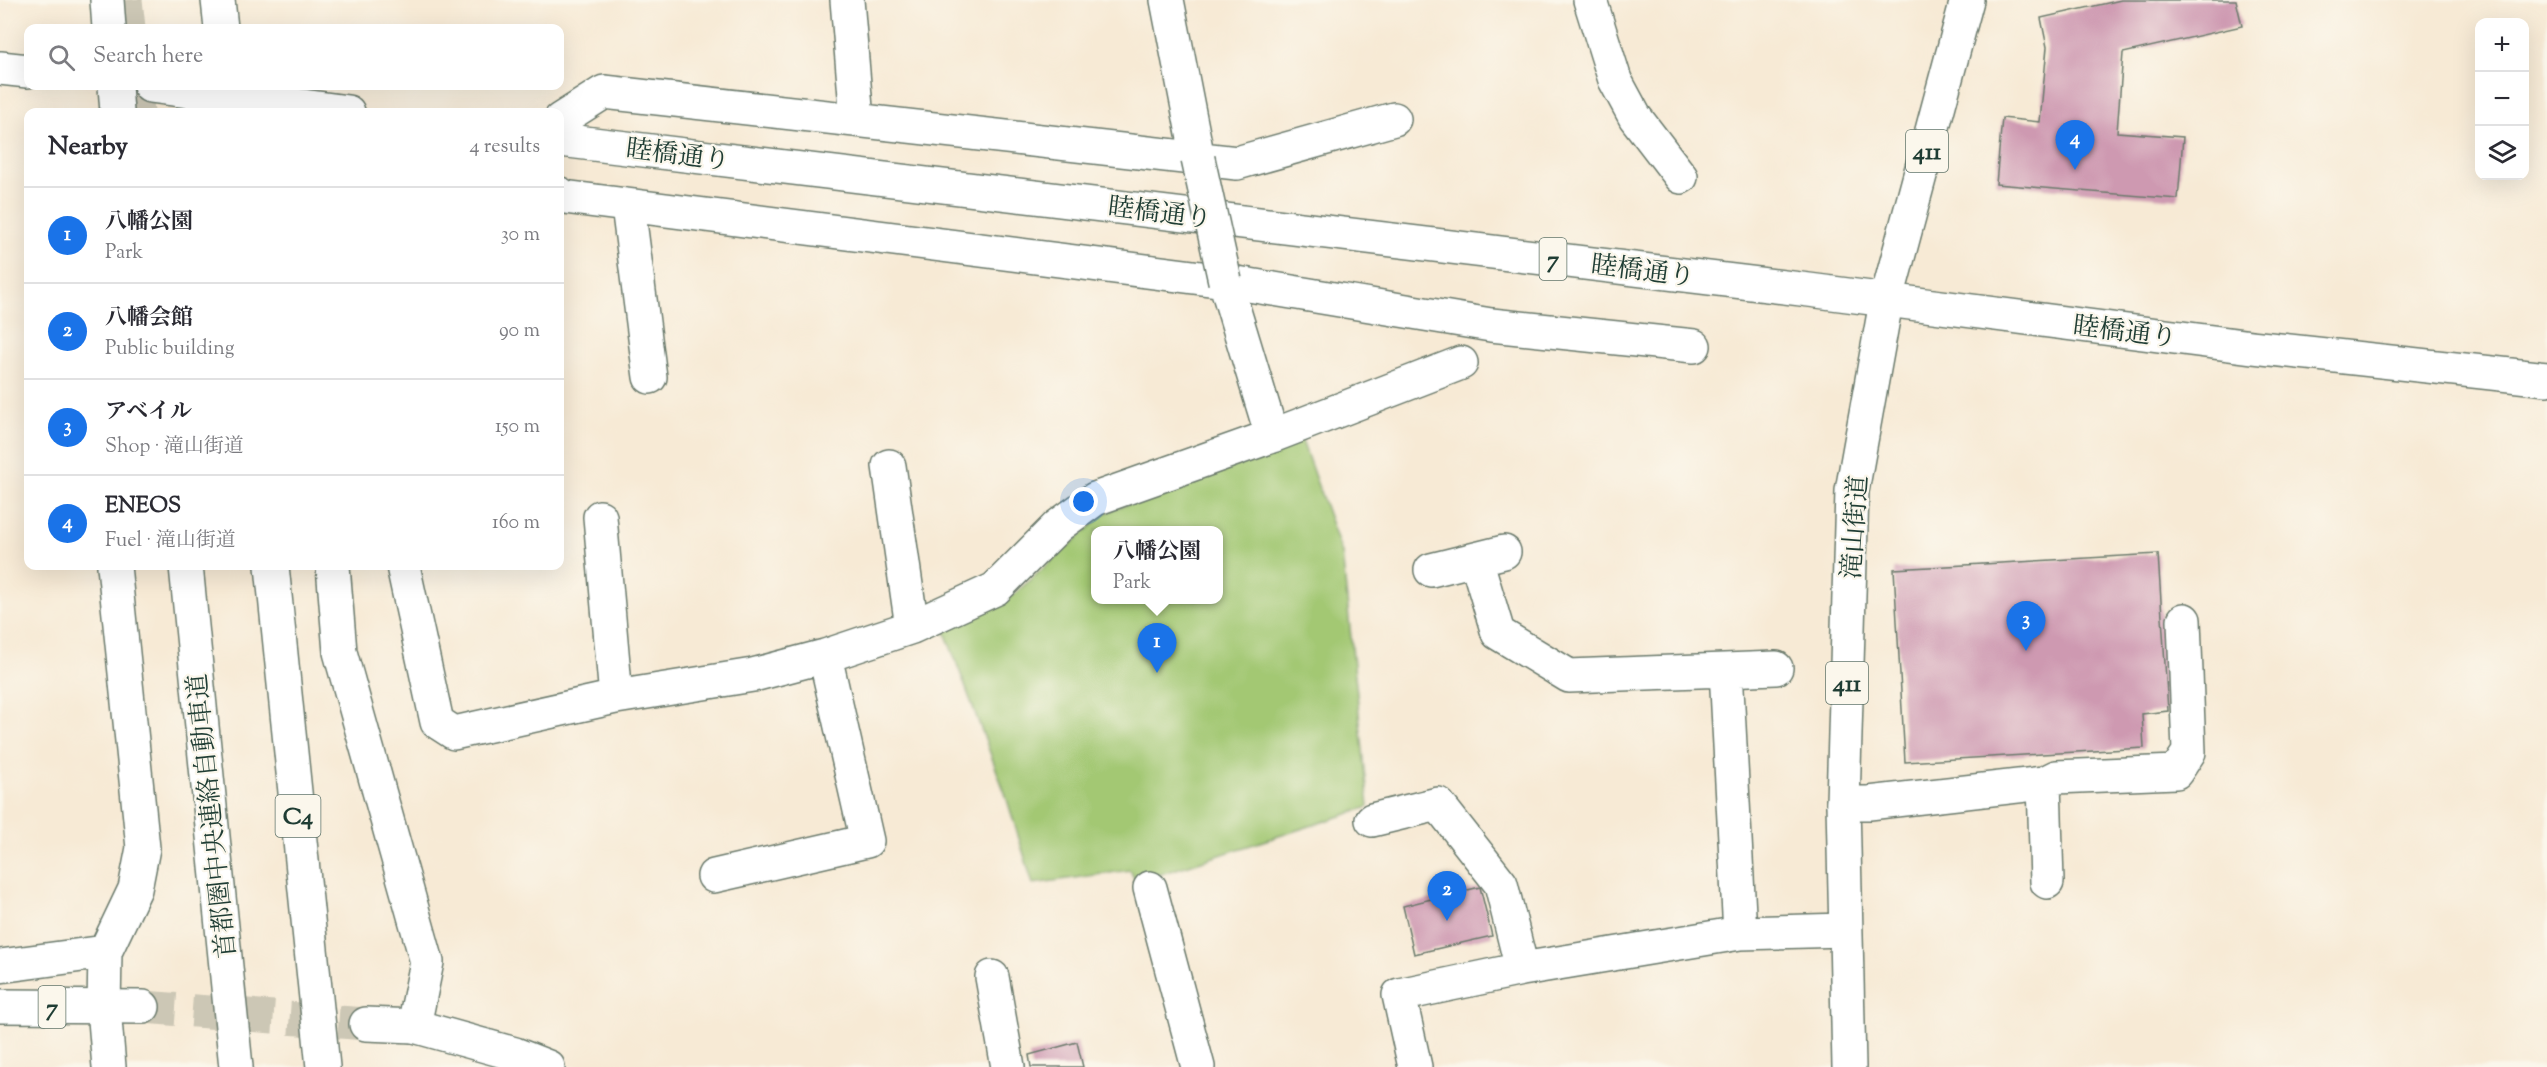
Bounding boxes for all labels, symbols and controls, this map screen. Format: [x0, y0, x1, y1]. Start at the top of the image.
map controls [2475, 18, 2529, 180]
button: + [2475, 18, 2529, 72]
search box [24, 24, 564, 90]
icon: search [45, 41, 78, 74]
text: Search here [93, 41, 203, 73]
button: − [2475, 72, 2529, 126]
pin: 4 [2056, 120, 2094, 170]
button: layers [2475, 126, 2529, 180]
text: Nearby [48, 129, 128, 166]
road number: 411 [1906, 130, 1948, 172]
street label: 睦橋通り [624, 132, 732, 181]
text: 4 results [469, 133, 540, 162]
street label: 睦橋通り [1106, 190, 1214, 239]
text: 八幡公園 [105, 207, 193, 239]
text: 1 [64, 221, 71, 250]
text: 30 m [501, 221, 540, 250]
road number: 7 [1540, 238, 1566, 280]
text: Park [105, 239, 143, 268]
street label: 睦橋通り [1589, 248, 1697, 297]
text: 八幡会館 [105, 303, 193, 335]
street label: 睦橋通り [2071, 309, 2179, 358]
text: 2 [63, 317, 72, 346]
text: 90 m [499, 317, 540, 346]
text: Public building [105, 335, 235, 364]
text: アベイル [105, 397, 192, 429]
text: 3 [63, 413, 72, 442]
text: 150 m [495, 413, 540, 442]
text: Shop · 滝山街道 [105, 433, 244, 462]
street label: 滝山街道 [1834, 474, 1879, 580]
your location [1069, 487, 1098, 516]
text: ENEOS [105, 491, 181, 523]
text: 4 [62, 509, 73, 538]
text: 160 m [492, 509, 540, 538]
popup [1091, 526, 1223, 604]
text: Fuel · 滝山街道 [105, 527, 236, 556]
text: 八幡公園 [1113, 537, 1201, 569]
text: Park [1113, 569, 1151, 598]
pin: 3 [2006, 602, 2046, 651]
pin: 1 [1138, 624, 1176, 673]
road number: 411 [1826, 662, 1868, 704]
street label: 首都圏中央連絡自動車道 [180, 672, 247, 960]
road number: C4 [276, 795, 320, 837]
pin: 2 [1428, 872, 1466, 921]
road number: 7 [38, 986, 66, 1028]

